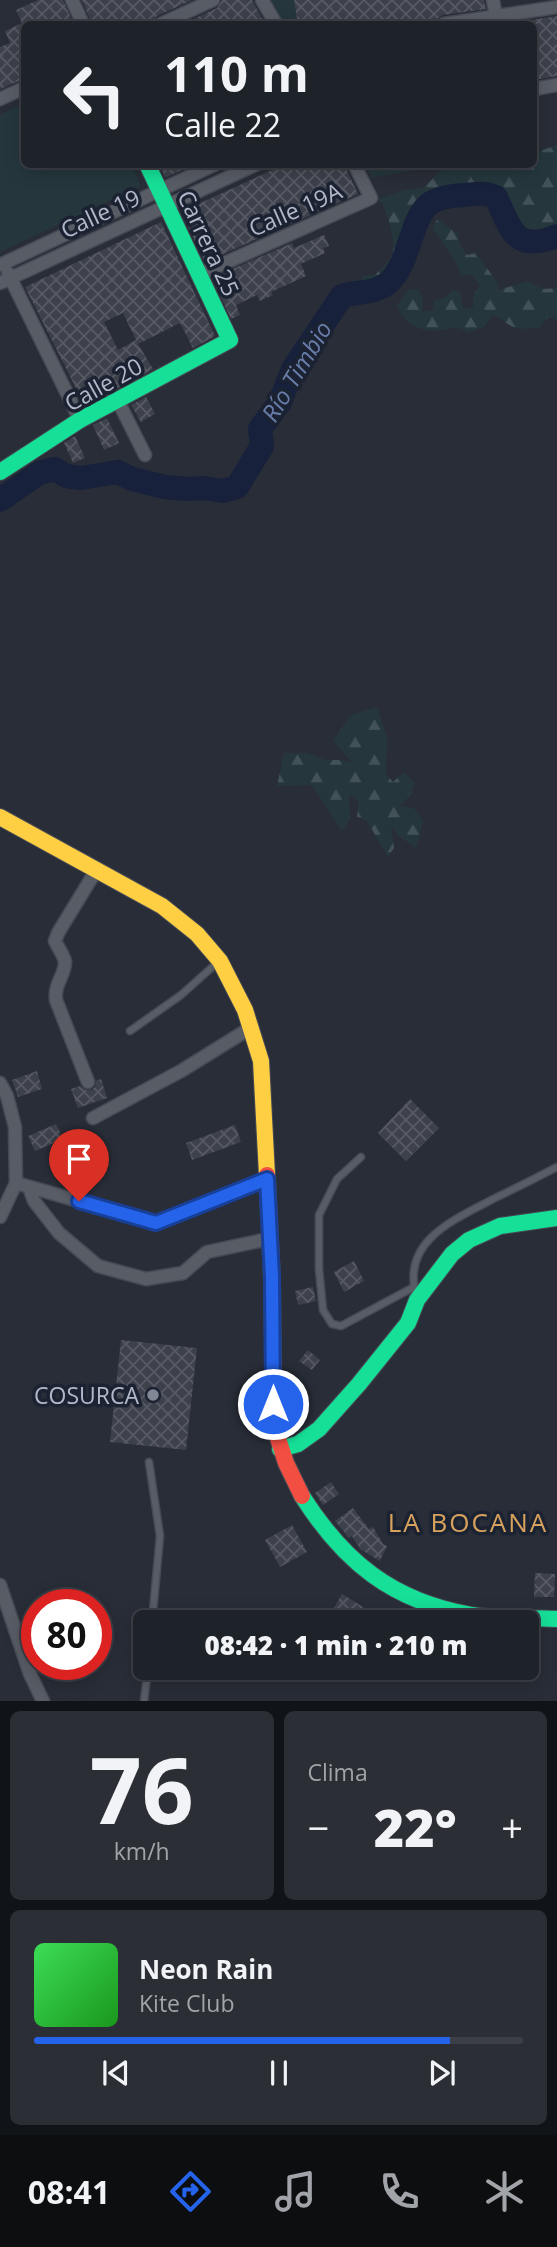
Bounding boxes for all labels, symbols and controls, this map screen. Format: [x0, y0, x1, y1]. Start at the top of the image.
text: 110 m [164, 40, 309, 106]
icon: left [49, 49, 140, 140]
text: Calle 22 [164, 103, 281, 146]
street label: Calle 19A [243, 174, 347, 244]
street label: Calle 19 [55, 181, 145, 245]
street label: Carrera 25 [171, 185, 247, 301]
water label: Río Timbio [253, 315, 339, 427]
street label: Calle 20 [58, 350, 148, 418]
pin [49, 1129, 109, 1201]
icon: arrive [60, 1140, 98, 1178]
position arrow [236, 1367, 310, 1441]
place label: COSURCA [34, 1379, 139, 1411]
marker: COSURCA [145, 1387, 161, 1403]
district label: LA BOCANA [388, 1504, 548, 1540]
speed limit sign: 80 [21, 1589, 112, 1680]
text: 08:42 · 1 min · 210 m [205, 1627, 467, 1663]
text: 76 [90, 1727, 194, 1851]
text: Clima [308, 1756, 368, 1788]
text: 22° [374, 1791, 457, 1862]
text: − [308, 1801, 329, 1853]
text: + [501, 1801, 523, 1853]
text: km/h [114, 1835, 170, 1867]
text: Neon Rain [139, 1951, 273, 1987]
text: Kite Club [139, 1987, 234, 2019]
icon: previous [97, 2054, 135, 2092]
icon: pause [260, 2054, 298, 2092]
icon: next [423, 2054, 461, 2092]
icon: directions [166, 2167, 215, 2216]
icon: music [271, 2167, 320, 2216]
icon: phone [375, 2167, 424, 2216]
icon: climate [480, 2167, 529, 2216]
text: 08:41 [28, 2170, 110, 2213]

